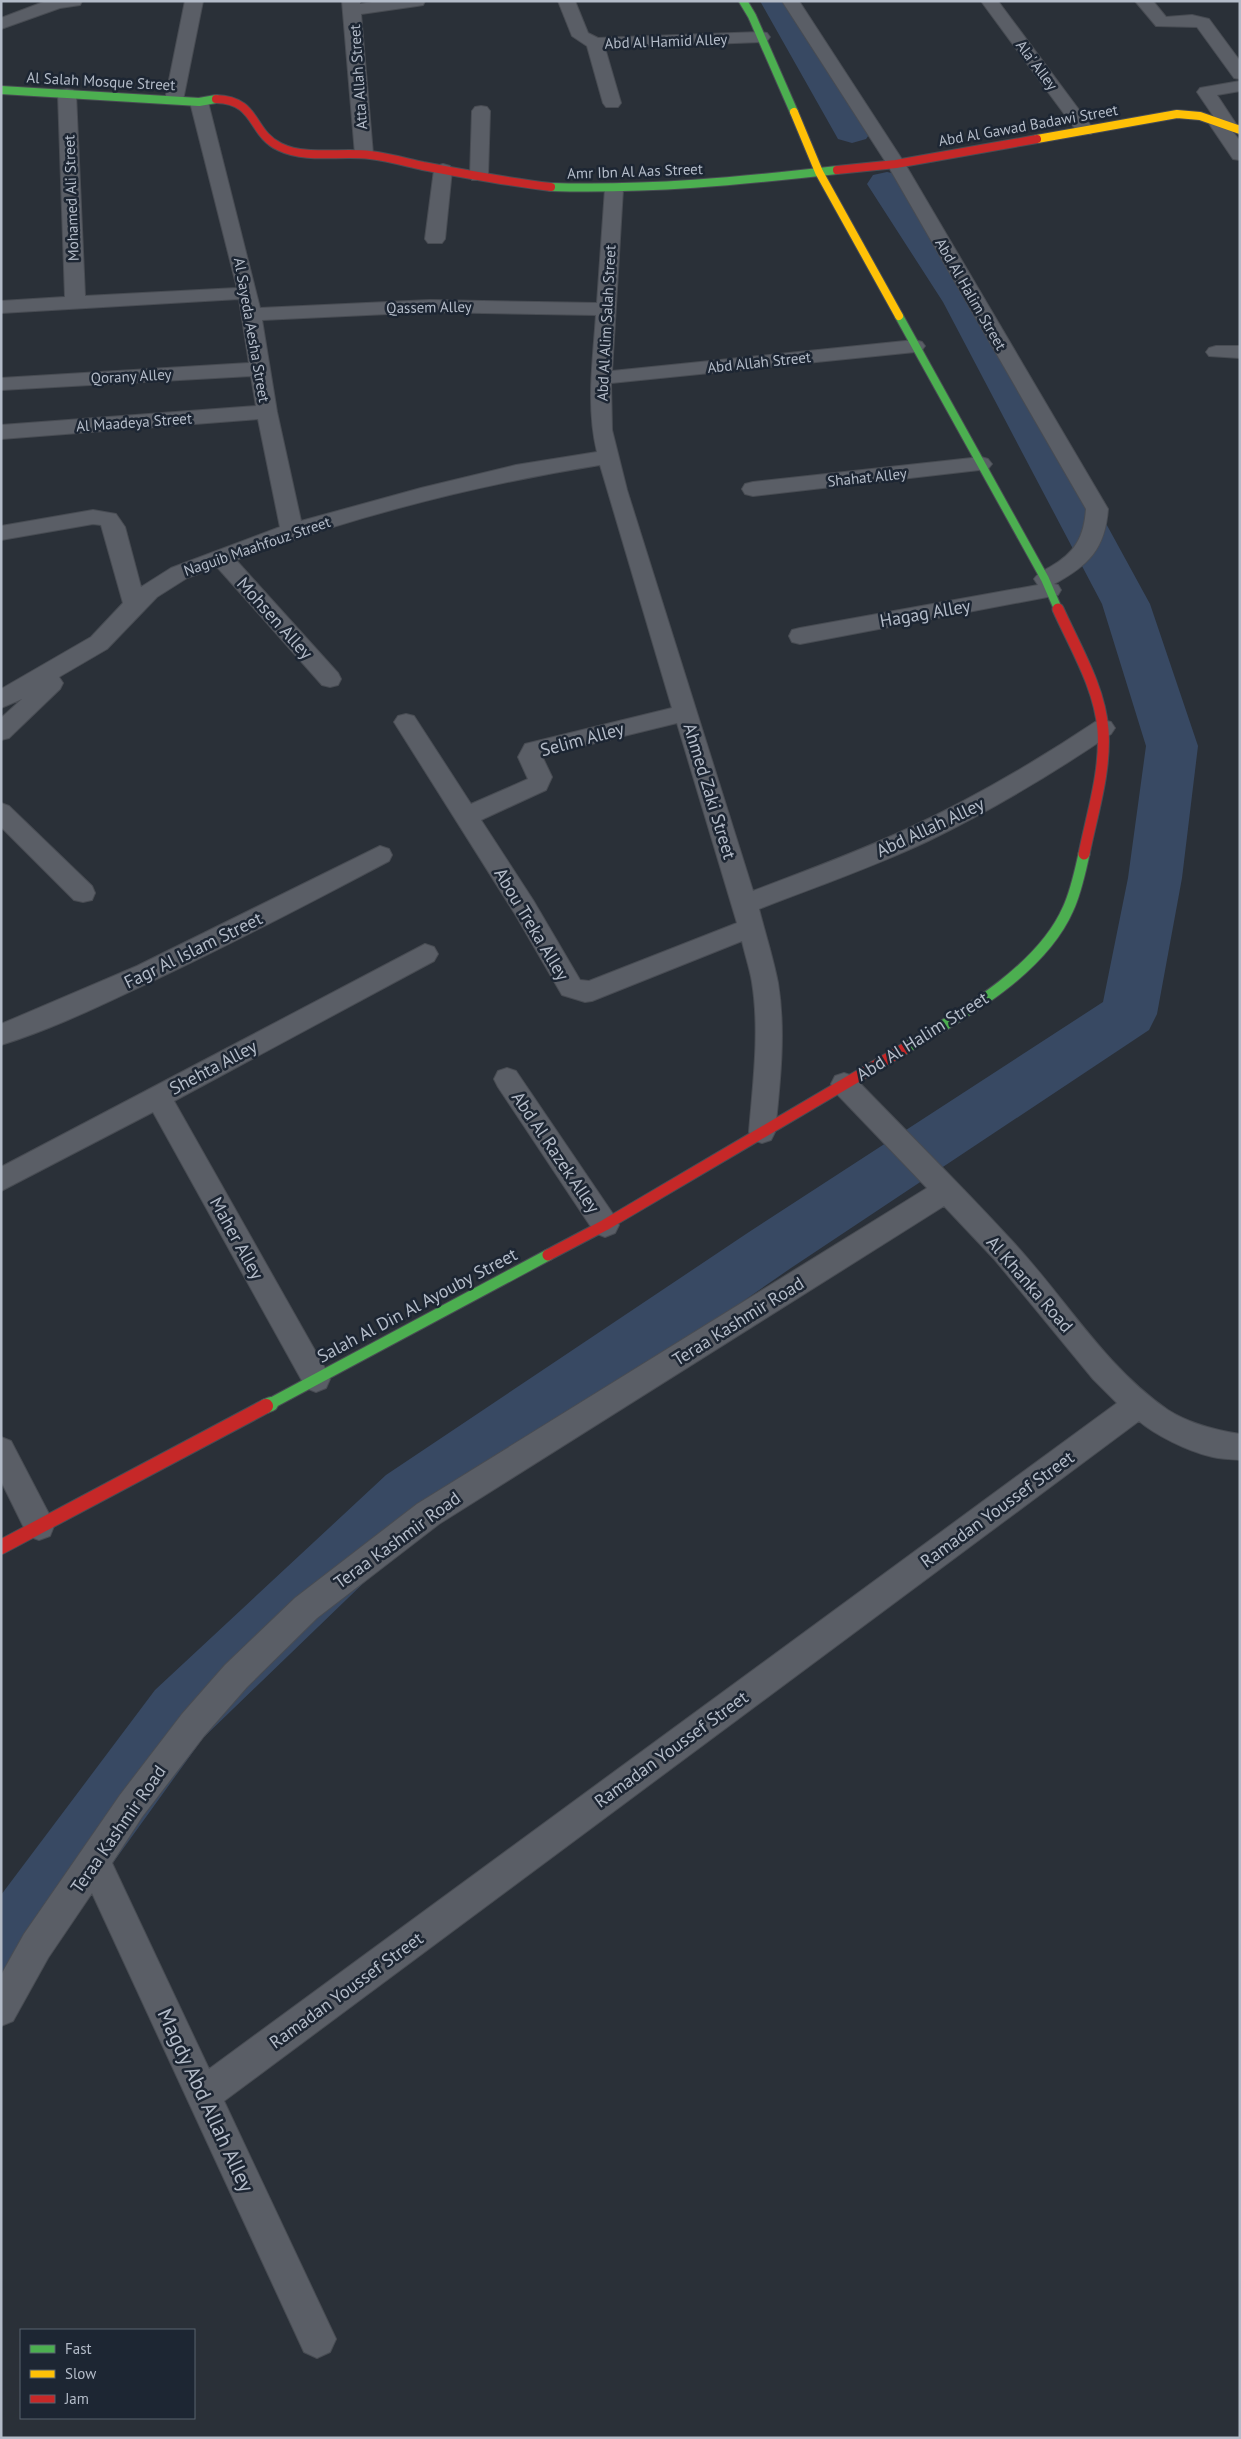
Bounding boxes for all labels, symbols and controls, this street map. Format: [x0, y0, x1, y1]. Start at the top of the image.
street label: Atta Allah Street [345, 24, 371, 130]
street label: Abd Al Hamid Alley [604, 29, 728, 53]
street label: Ala' Alley [1012, 36, 1062, 94]
street label: Al Salah Mosque Street [26, 68, 176, 94]
street label: Abd Al Gawad Badawi Street [937, 100, 1119, 150]
street label: Mohamed Ali Street [59, 134, 83, 262]
street label: Amr Ibn Al Aas Street [567, 159, 703, 183]
street label: Abd Al Halim Street [931, 235, 1011, 353]
street label: Abd Al Alim Salah Street [592, 244, 620, 402]
street label: Al Sayeda Aesha Street [230, 256, 274, 404]
street label: Qassem Alley [386, 297, 472, 317]
street label: Abd Allah Street [706, 347, 812, 377]
street label: Qorany Alley [90, 364, 172, 388]
street label: Al Maadeya Street [75, 408, 193, 436]
street label: Shahat Alley [826, 463, 908, 491]
street label: Naguib Maahfouz Street [181, 512, 333, 580]
street label: Mohsen Alley [232, 572, 318, 664]
street label: Hagag Alley [878, 594, 973, 632]
street label: Selim Alley [538, 717, 627, 761]
street label: Ahmed Zaki Street [678, 720, 742, 862]
street label: Abd Allah Alley [872, 792, 988, 862]
street label: Abou Treka Alley [489, 864, 575, 985]
street label: Fagr Al Islam Street [120, 907, 266, 993]
street label: Abd Al Halim Street [852, 986, 992, 1086]
street label: Shehta Alley [165, 1034, 261, 1100]
street label: Abd Al Razek Alley [507, 1087, 605, 1218]
street label: Maher Alley [205, 1193, 269, 1284]
street label: Al Khanka Road [982, 1231, 1078, 1337]
street label: Salah Al Din Al Ayouby Street [313, 1242, 521, 1368]
street label: Teraa Kashmir Road [668, 1271, 808, 1371]
street label: Ramadan Youssef Street [916, 1445, 1078, 1573]
street label: Teraa Kashmir Road [329, 1486, 465, 1594]
street label: Ramadan Youssef Street [590, 1685, 752, 1813]
street label: Teraa Kashmir Road [65, 1761, 171, 1897]
street label: Ramadan Youssef Street [265, 1926, 427, 2054]
street label: Magdy Abd Allah Alley [152, 2004, 260, 2196]
legend [20, 2329, 195, 2419]
text: Fast [65, 2339, 92, 2358]
text: Slow [65, 2364, 96, 2383]
text: Jam [64, 2389, 89, 2408]

